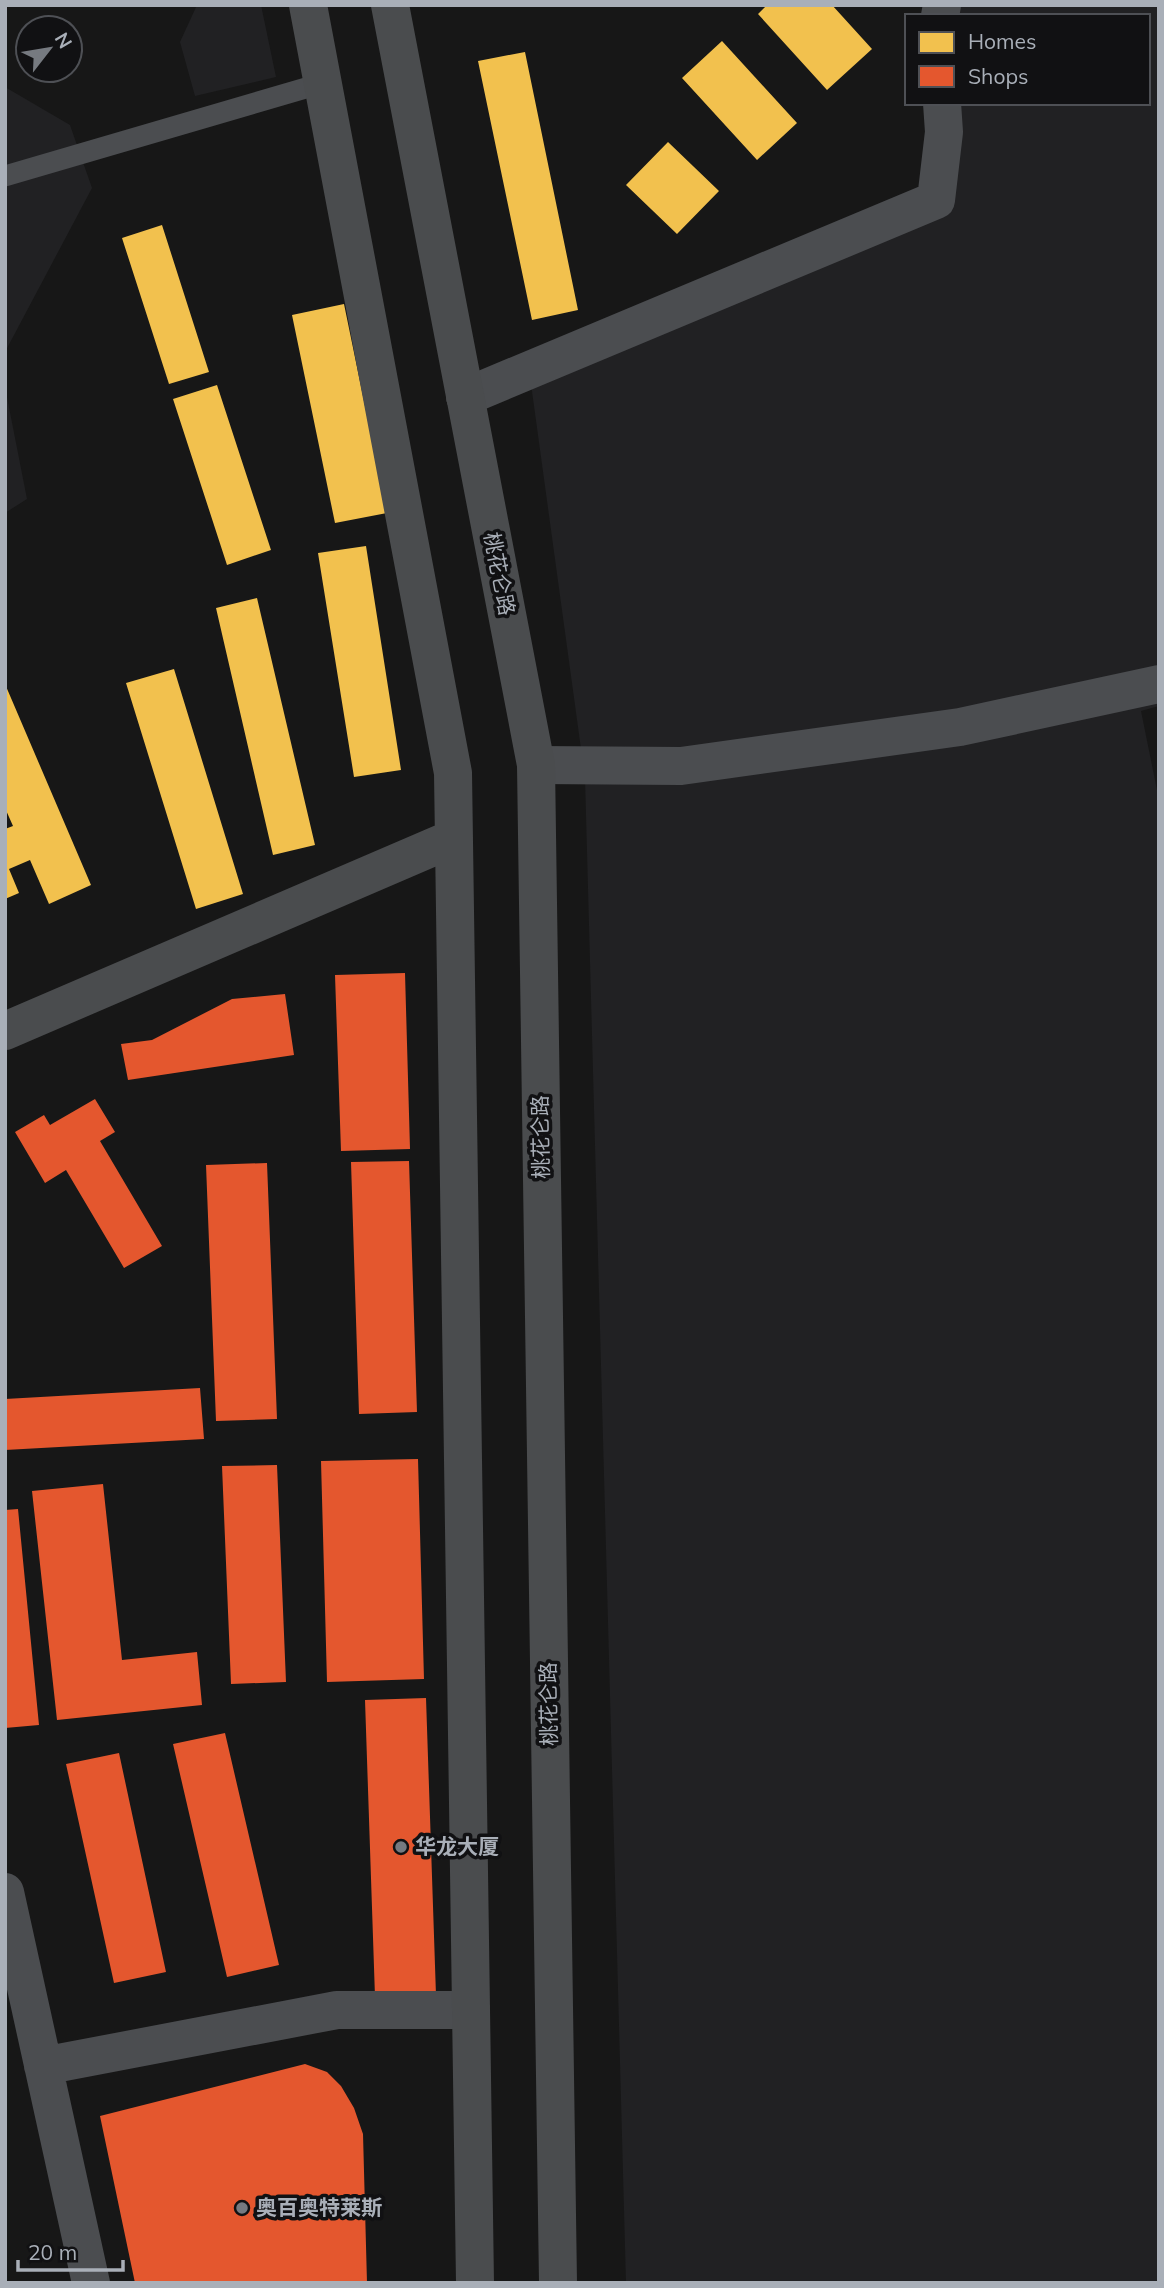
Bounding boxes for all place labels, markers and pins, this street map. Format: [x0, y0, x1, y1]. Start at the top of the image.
place label: 华龙大厦 [415, 1833, 499, 1859]
marker: 华龙大厦 [393, 1839, 409, 1855]
place label: 奥百奥特莱斯 [256, 2194, 382, 2220]
marker: 奥百奥特莱斯 [234, 2200, 250, 2216]

